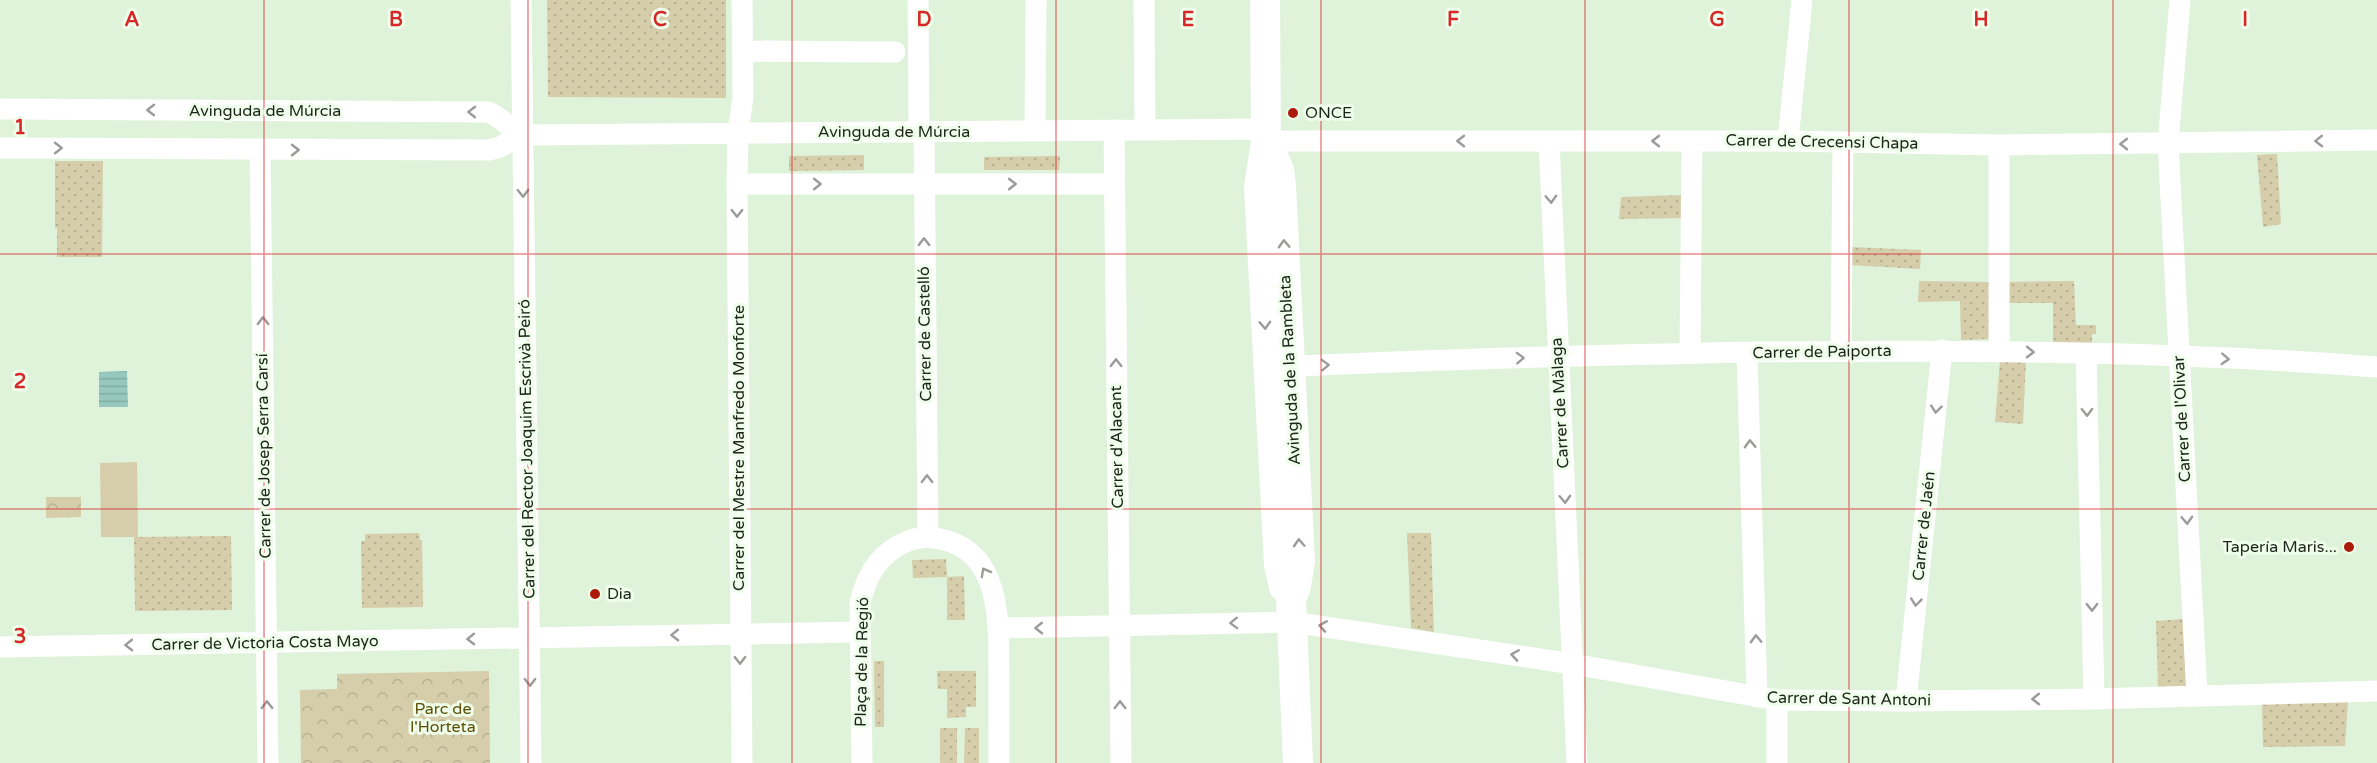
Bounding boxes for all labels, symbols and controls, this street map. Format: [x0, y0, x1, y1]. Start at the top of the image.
text: A [125, 8, 140, 32]
text: B [389, 8, 403, 32]
text: C [653, 8, 667, 32]
text: D [916, 8, 932, 32]
text: E [1182, 8, 1195, 32]
text: F [1447, 8, 1459, 32]
text: G [1709, 8, 1725, 32]
text: H [1973, 8, 1989, 32]
text: I [2242, 8, 2248, 32]
street label: Avinguda de Múrcia [189, 101, 341, 121]
place label: ONCE [1305, 103, 1352, 123]
one-way arrow [146, 104, 155, 116]
one-way arrow [467, 106, 476, 118]
marker: ONCE [1286, 106, 1300, 120]
text: 1 [14, 116, 26, 140]
street label: Avinguda de Múrcia [818, 122, 970, 142]
street label: Carrer de Crecensi Chapa [1725, 130, 1919, 154]
one-way arrow [1456, 135, 1465, 147]
one-way arrow [1651, 135, 1660, 147]
one-way arrow [2314, 135, 2323, 147]
one-way arrow [2119, 138, 2128, 150]
one-way arrow [54, 142, 63, 154]
one-way arrow [291, 144, 300, 156]
one-way arrow [812, 178, 821, 190]
one-way arrow [1007, 178, 1016, 190]
one-way arrow [517, 189, 529, 198]
one-way arrow [1545, 195, 1558, 204]
one-way arrow [731, 208, 743, 217]
one-way arrow [918, 237, 930, 246]
one-way arrow [1278, 239, 1291, 248]
street label: Carrer de Castelló [914, 266, 936, 402]
street label: Avinguda de la Rambleta [1275, 274, 1305, 466]
street label: Carrer del Rector Joaquim Escrivà Peiró [514, 299, 540, 599]
street label: Carrer del Mestre Manfredo Monforte [729, 305, 749, 591]
one-way arrow [257, 316, 269, 325]
one-way arrow [1259, 320, 1272, 329]
street label: Carrer de Màlaga [1547, 337, 1573, 469]
street label: Carrer de Paiporta [1752, 341, 1892, 363]
one-way arrow [2026, 345, 2035, 358]
one-way arrow [1516, 351, 1525, 364]
street label: Carrer de Josep Serra Carsí [252, 353, 276, 559]
one-way arrow [2221, 353, 2230, 366]
street label: Carrer de l'Olivar [2169, 354, 2195, 483]
one-way arrow [1110, 358, 1122, 367]
one-way arrow [1321, 359, 1330, 371]
text: 2 [14, 370, 26, 394]
street label: Carrer d'Alacant [1106, 385, 1128, 509]
one-way arrow [1931, 404, 1943, 413]
one-way arrow [2081, 407, 2093, 416]
one-way arrow [1744, 440, 1756, 449]
street label: Carrer de Jaén [1908, 470, 1940, 582]
one-way arrow [921, 474, 933, 483]
one-way arrow [1558, 494, 1571, 503]
one-way arrow [2181, 515, 2194, 524]
place label: Tapería Maris... [2222, 537, 2337, 557]
one-way arrow [1292, 539, 1305, 548]
marker: Tapería Maris... [2342, 540, 2356, 554]
one-way arrow [981, 568, 992, 578]
place label: Dia [607, 584, 632, 604]
marker: Dia [588, 587, 602, 601]
street label: Plaça de la Regió [851, 597, 873, 727]
one-way arrow [1910, 598, 1923, 607]
one-way arrow [2086, 602, 2098, 611]
one-way arrow [1229, 617, 1238, 630]
one-way arrow [1318, 621, 1327, 633]
one-way arrow [1034, 622, 1043, 634]
text: 3 [14, 625, 26, 649]
one-way arrow [671, 629, 680, 642]
street label: Carrer de Victoria Costa Mayo [151, 631, 379, 655]
one-way arrow [466, 633, 475, 646]
one-way arrow [1749, 634, 1762, 643]
one-way arrow [124, 639, 133, 651]
one-way arrow [1511, 650, 1520, 662]
one-way arrow [734, 655, 746, 664]
one-way arrow [523, 678, 536, 687]
street label: Carrer de Sant Antoni [1767, 688, 1931, 710]
one-way arrow [2031, 693, 2040, 705]
park label: Parc de l'Horteta [410, 699, 476, 737]
one-way arrow [261, 700, 274, 709]
one-way arrow [1114, 700, 1126, 709]

